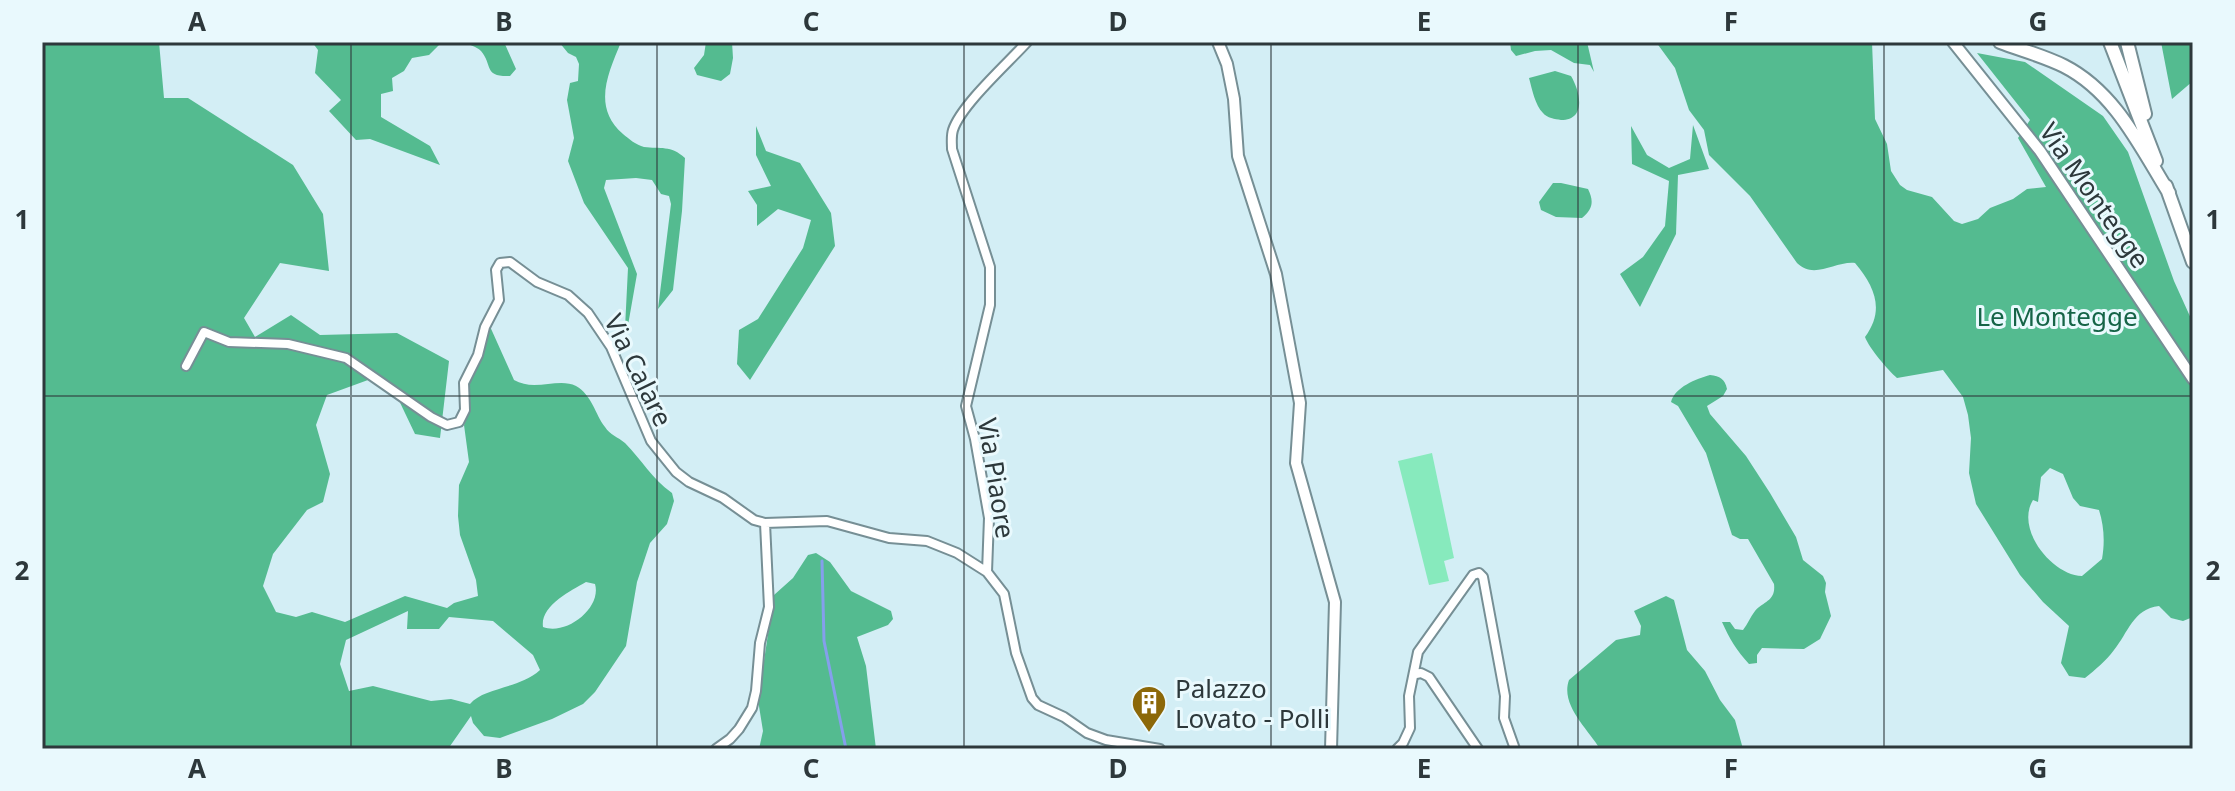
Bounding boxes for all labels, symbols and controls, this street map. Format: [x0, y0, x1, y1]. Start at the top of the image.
text: A [188, 3, 206, 39]
text: B [495, 3, 513, 39]
text: C [803, 3, 819, 39]
text: D [1108, 3, 1128, 39]
text: E [1417, 3, 1431, 39]
text: F [1724, 3, 1738, 39]
text: G [2029, 3, 2047, 39]
street label: Via Montegge [2032, 115, 2158, 275]
text: 1 [15, 201, 29, 237]
text: 1 [2206, 201, 2220, 237]
park label: Le Montegge [1976, 298, 2138, 334]
street label: Via Calare [596, 308, 682, 432]
street label: Via Piaore [970, 415, 1024, 541]
text: 2 [15, 552, 30, 588]
text: 2 [2206, 552, 2221, 588]
place label: Palazzo Lovato - Polli [1175, 670, 1330, 736]
building icon: Palazzo Lovato - Polli [1130, 684, 1168, 734]
text: A [188, 750, 206, 786]
text: B [495, 750, 513, 786]
text: C [803, 750, 819, 786]
text: D [1108, 750, 1128, 786]
text: E [1417, 750, 1431, 786]
text: F [1724, 750, 1738, 786]
text: G [2029, 750, 2047, 786]

